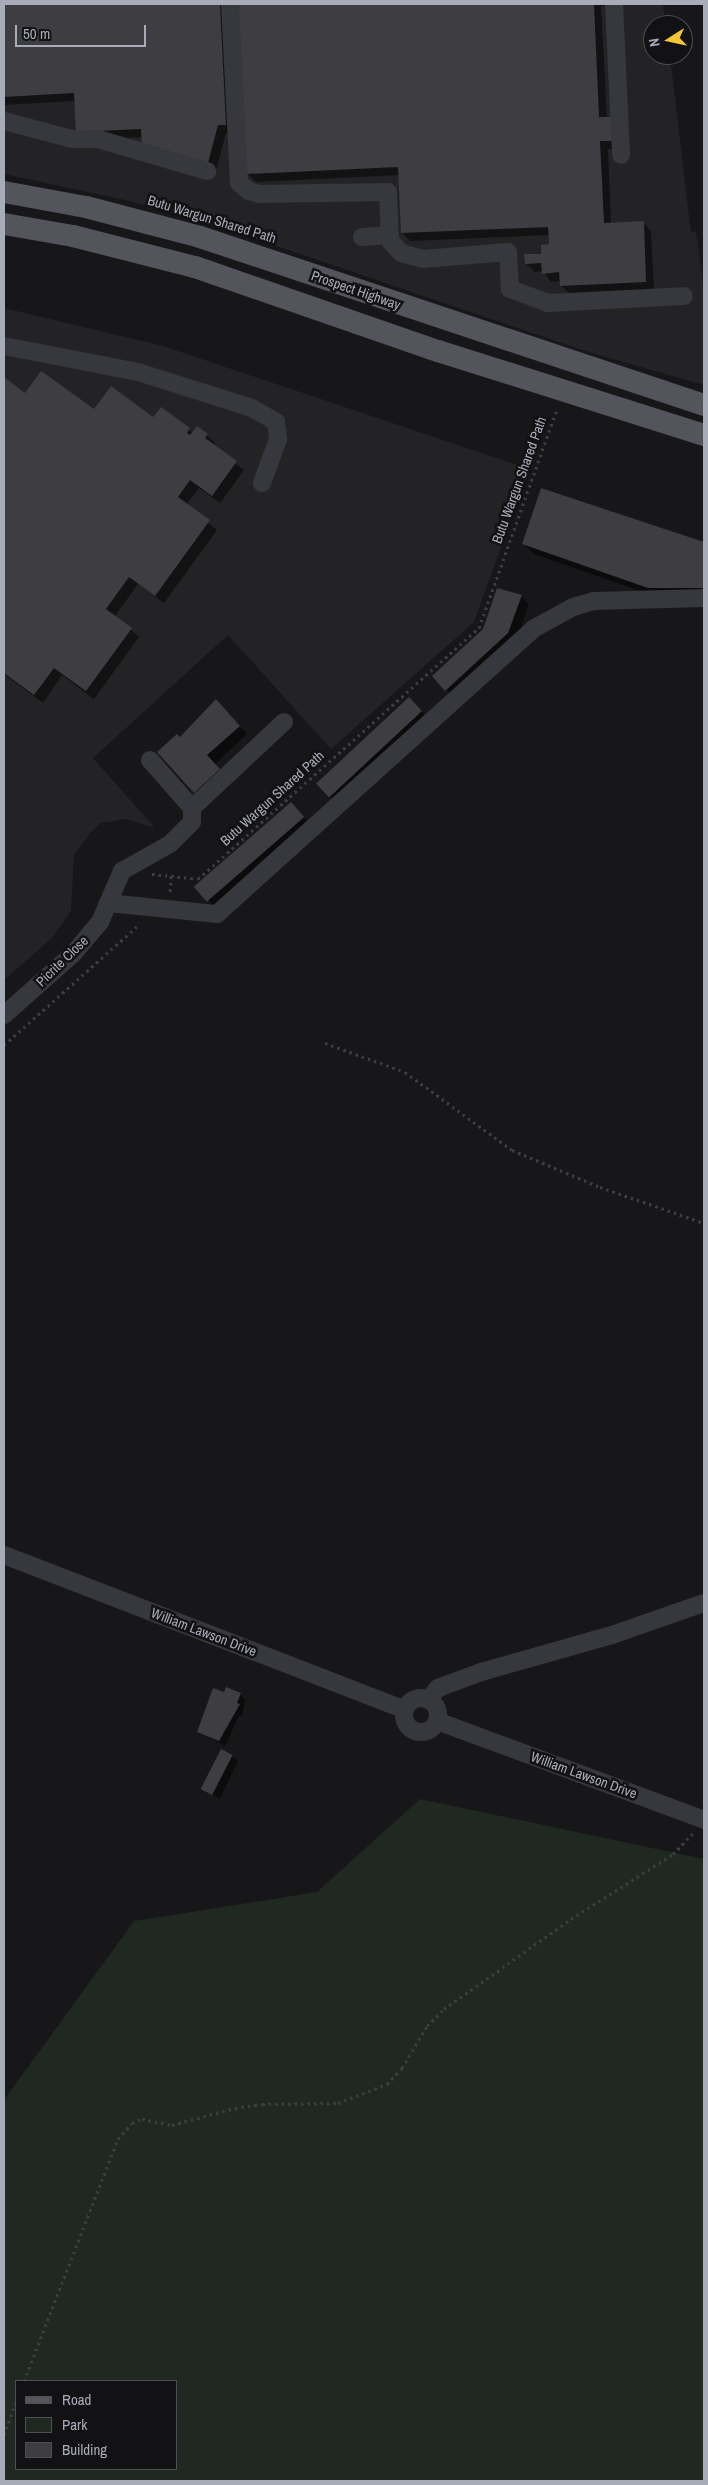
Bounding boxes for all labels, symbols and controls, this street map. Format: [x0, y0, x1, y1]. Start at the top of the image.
scale bar [18, 15, 149, 47]
north arrow [643, 15, 693, 65]
text: 50 m [23, 23, 50, 44]
text: N [645, 37, 664, 48]
street label: Butu Wargun Shared Path [146, 191, 278, 247]
street label: Prospect Highway [309, 267, 403, 313]
street label: Butu Wargun Shared Path [488, 414, 550, 546]
street label: Butu Wargun Shared Path [217, 747, 327, 849]
street label: Picrite Close [33, 932, 91, 990]
street label: William Lawson Drive [149, 1604, 259, 1660]
street label: William Lawson Drive [529, 1748, 639, 1802]
legend [15, 2380, 178, 2470]
text: Road [62, 2389, 91, 2410]
text: Park [62, 2414, 87, 2435]
text: Building [62, 2439, 107, 2460]

